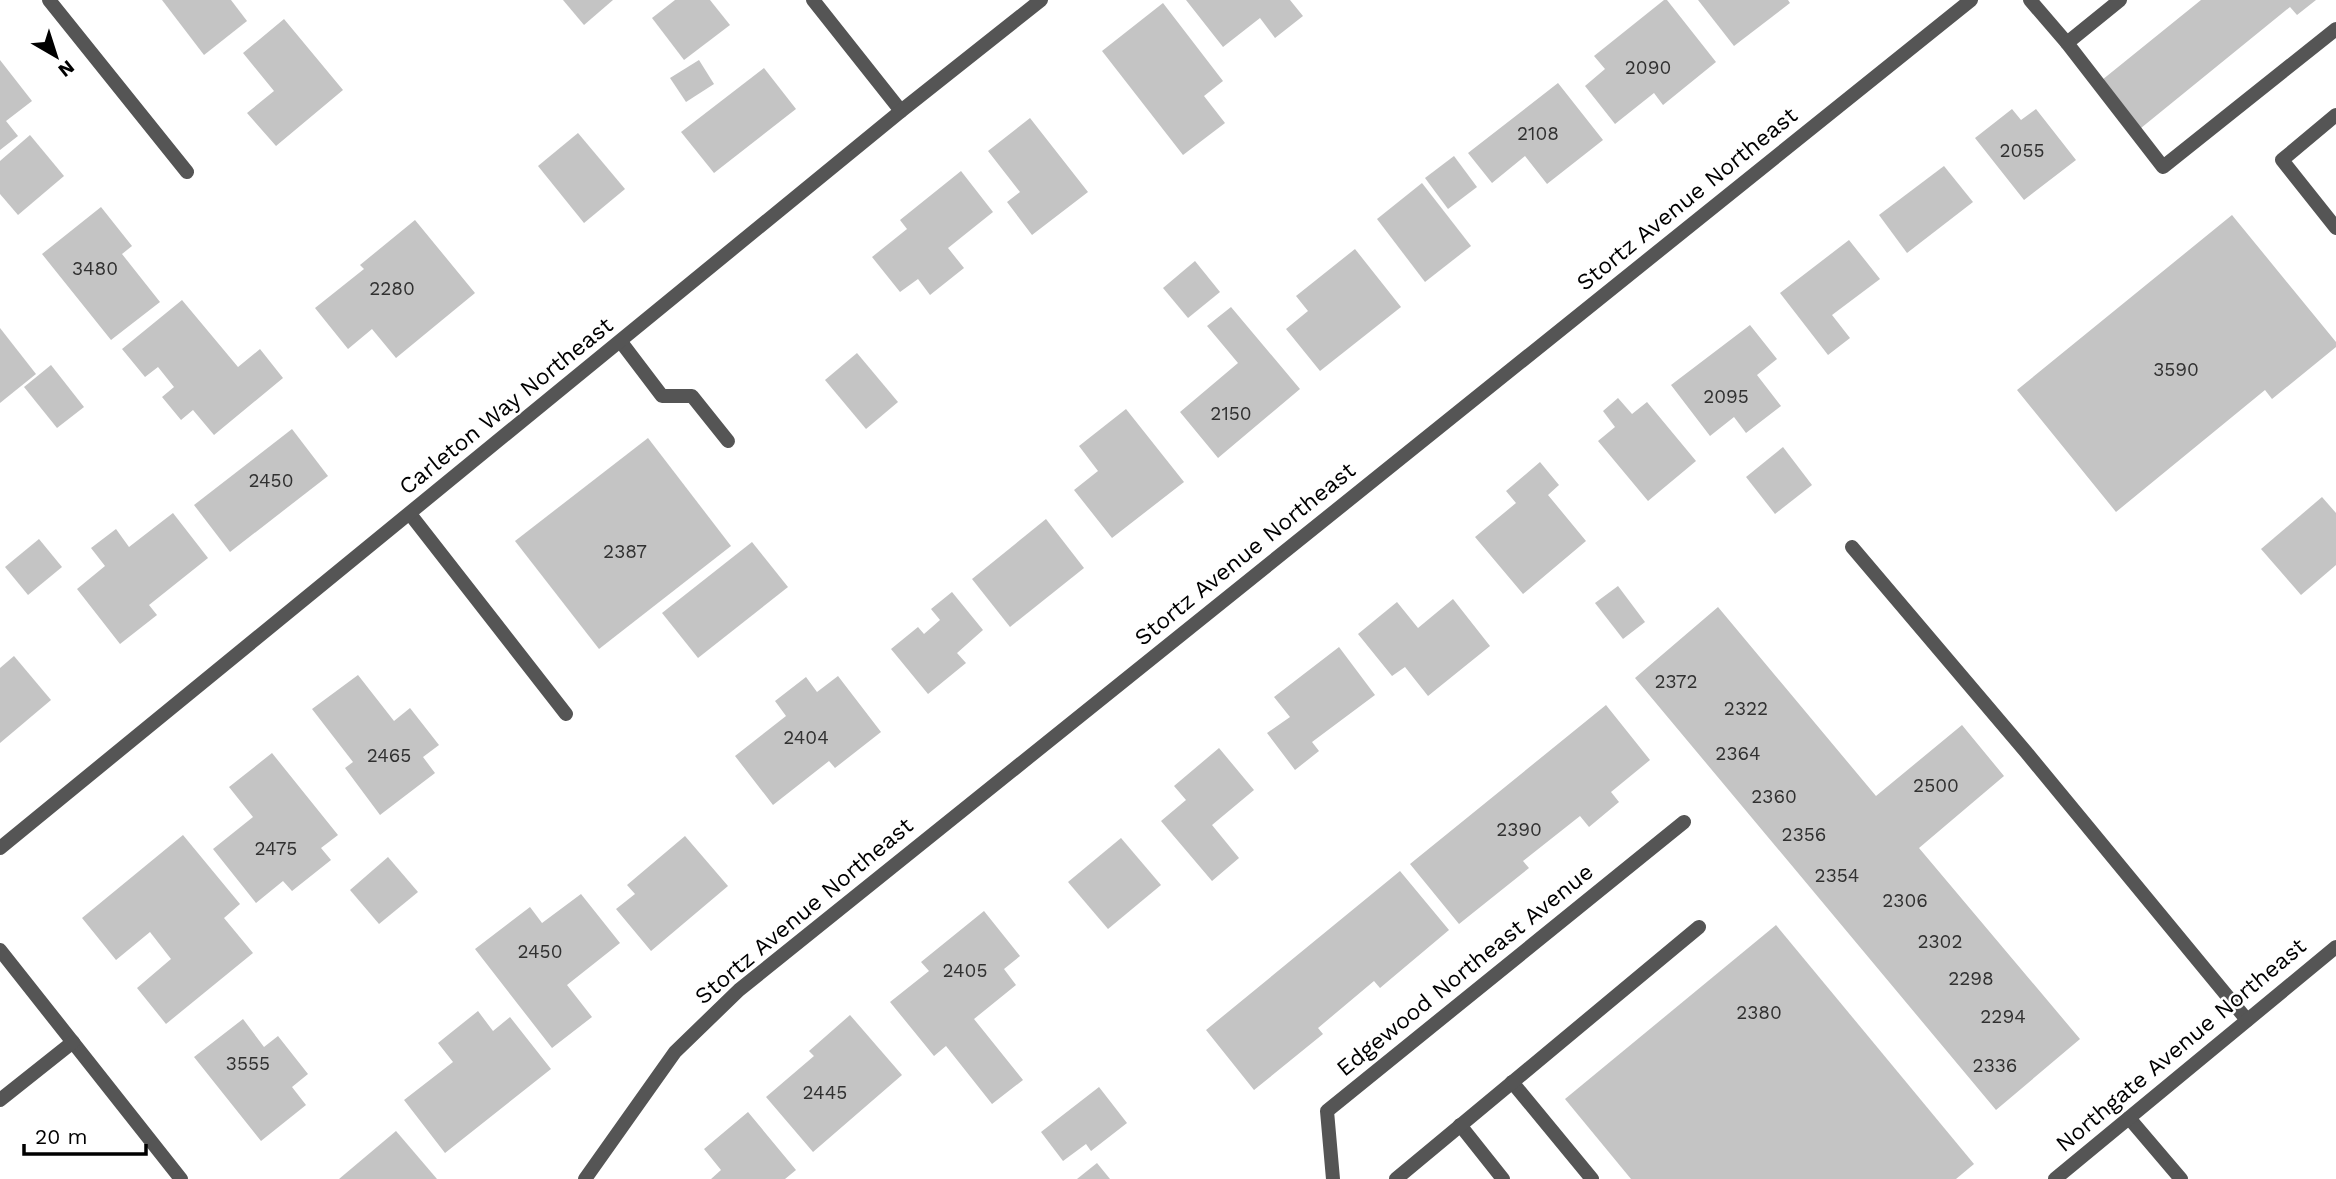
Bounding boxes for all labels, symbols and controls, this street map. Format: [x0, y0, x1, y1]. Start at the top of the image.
north arrow [21, 21, 91, 91]
text: N [54, 55, 79, 82]
house number: 2090 [1625, 56, 1671, 79]
street label: Stortz Avenue Northeast [1571, 101, 1803, 296]
house number: 2108 [1517, 122, 1559, 145]
house number: 2055 [1999, 139, 2045, 162]
house number: 3480 [72, 257, 118, 280]
house number: 2280 [369, 277, 415, 300]
street label: Carleton Way Northeast [394, 311, 618, 500]
house number: 3590 [2153, 358, 2199, 381]
house number: 2095 [1703, 385, 1749, 408]
house number: 2150 [1210, 402, 1252, 425]
street label: Stortz Avenue Northeast [1129, 456, 1361, 651]
house number: 2450 [249, 469, 294, 492]
house number: 2387 [603, 540, 647, 563]
house number: 2372 [1654, 670, 1698, 693]
house number: 2322 [1724, 697, 1768, 720]
house number: 2404 [783, 726, 829, 749]
house number: 2364 [1715, 742, 1761, 765]
house number: 2465 [367, 744, 411, 767]
house number: 2500 [1913, 774, 1959, 797]
house number: 2360 [1751, 785, 1797, 808]
street label: Stortz Avenue Northeast [690, 812, 919, 1010]
house number: 2390 [1496, 818, 1542, 841]
house number: 2356 [1782, 823, 1826, 846]
house number: 2475 [255, 837, 297, 860]
street label: Edgewood Northeast Avenue [1331, 858, 1599, 1082]
house number: 2354 [1815, 864, 1859, 887]
house number: 2306 [1882, 889, 1928, 912]
house number: 2302 [1917, 930, 1963, 953]
street label: Northgate Avenue Northeast [2051, 932, 2312, 1158]
house number: 2450 [518, 940, 563, 963]
house number: 2405 [943, 959, 988, 982]
house number: 2298 [1948, 967, 1994, 990]
house number: 2380 [1736, 1001, 1782, 1024]
house number: 2294 [1980, 1005, 2026, 1028]
house number: 3555 [226, 1052, 270, 1075]
house number: 2336 [1973, 1054, 2017, 1077]
house number: 2445 [803, 1081, 847, 1104]
scale bar [24, 1112, 147, 1156]
text: 20 m [35, 1124, 87, 1149]

